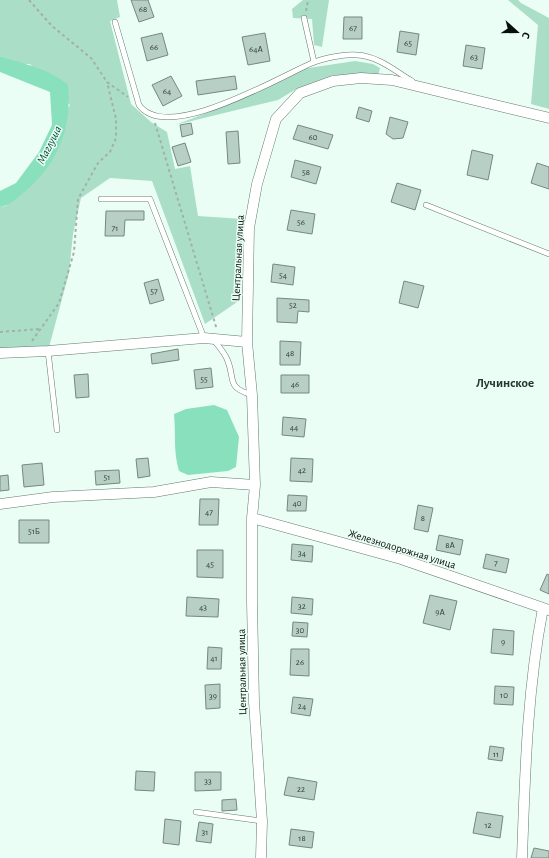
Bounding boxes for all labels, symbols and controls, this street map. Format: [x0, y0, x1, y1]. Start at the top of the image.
house number: 68 [139, 5, 147, 14]
north arrow [497, 12, 537, 52]
house number: 67 [349, 24, 357, 33]
text: С [520, 31, 532, 40]
house number: 65 [404, 39, 412, 48]
house number: 66 [150, 43, 158, 52]
house number: 64А [249, 45, 264, 54]
house number: 63 [470, 53, 478, 62]
house number: 64 [163, 87, 172, 96]
water label: Маглуша [34, 124, 64, 166]
house number: 60 [309, 133, 318, 142]
house number: 58 [302, 168, 310, 177]
street label: Центральная улица [230, 214, 246, 302]
house number: 56 [297, 218, 305, 227]
house number: 71 [112, 224, 118, 233]
house number: 54 [279, 271, 288, 280]
house number: 57 [150, 287, 158, 296]
house number: 52 [289, 301, 297, 310]
house number: 48 [286, 349, 294, 358]
house number: 55 [200, 375, 208, 384]
district label: Лучинское [476, 377, 534, 390]
house number: 46 [291, 380, 299, 389]
house number: 44 [290, 423, 299, 432]
house number: 42 [298, 466, 306, 475]
house number: 51 [104, 473, 110, 482]
house number: 40 [292, 499, 302, 508]
house number: 47 [205, 508, 213, 517]
house number: 8 [421, 514, 425, 523]
house number: 51Б [28, 527, 40, 536]
street label: Железнодорожная улица [347, 527, 457, 571]
house number: 8А [445, 541, 455, 550]
house number: 34 [298, 549, 307, 558]
house number: 7 [494, 559, 498, 568]
house number: 45 [206, 560, 214, 569]
house number: 32 [298, 602, 306, 611]
house number: 43 [199, 603, 207, 612]
house number: 9А [435, 608, 445, 617]
house number: 30 [296, 626, 304, 635]
street label: Центральная улица [236, 629, 248, 715]
house number: 9 [501, 638, 505, 647]
house number: 41 [210, 654, 218, 663]
house number: 26 [296, 658, 304, 667]
house number: 10 [500, 691, 508, 700]
house number: 39 [209, 692, 217, 701]
house number: 24 [298, 702, 307, 711]
house number: 11 [493, 750, 499, 759]
house number: 33 [204, 777, 212, 786]
house number: 22 [297, 785, 305, 794]
house number: 12 [484, 821, 492, 830]
house number: 31 [202, 828, 208, 837]
house number: 18 [298, 834, 306, 843]

